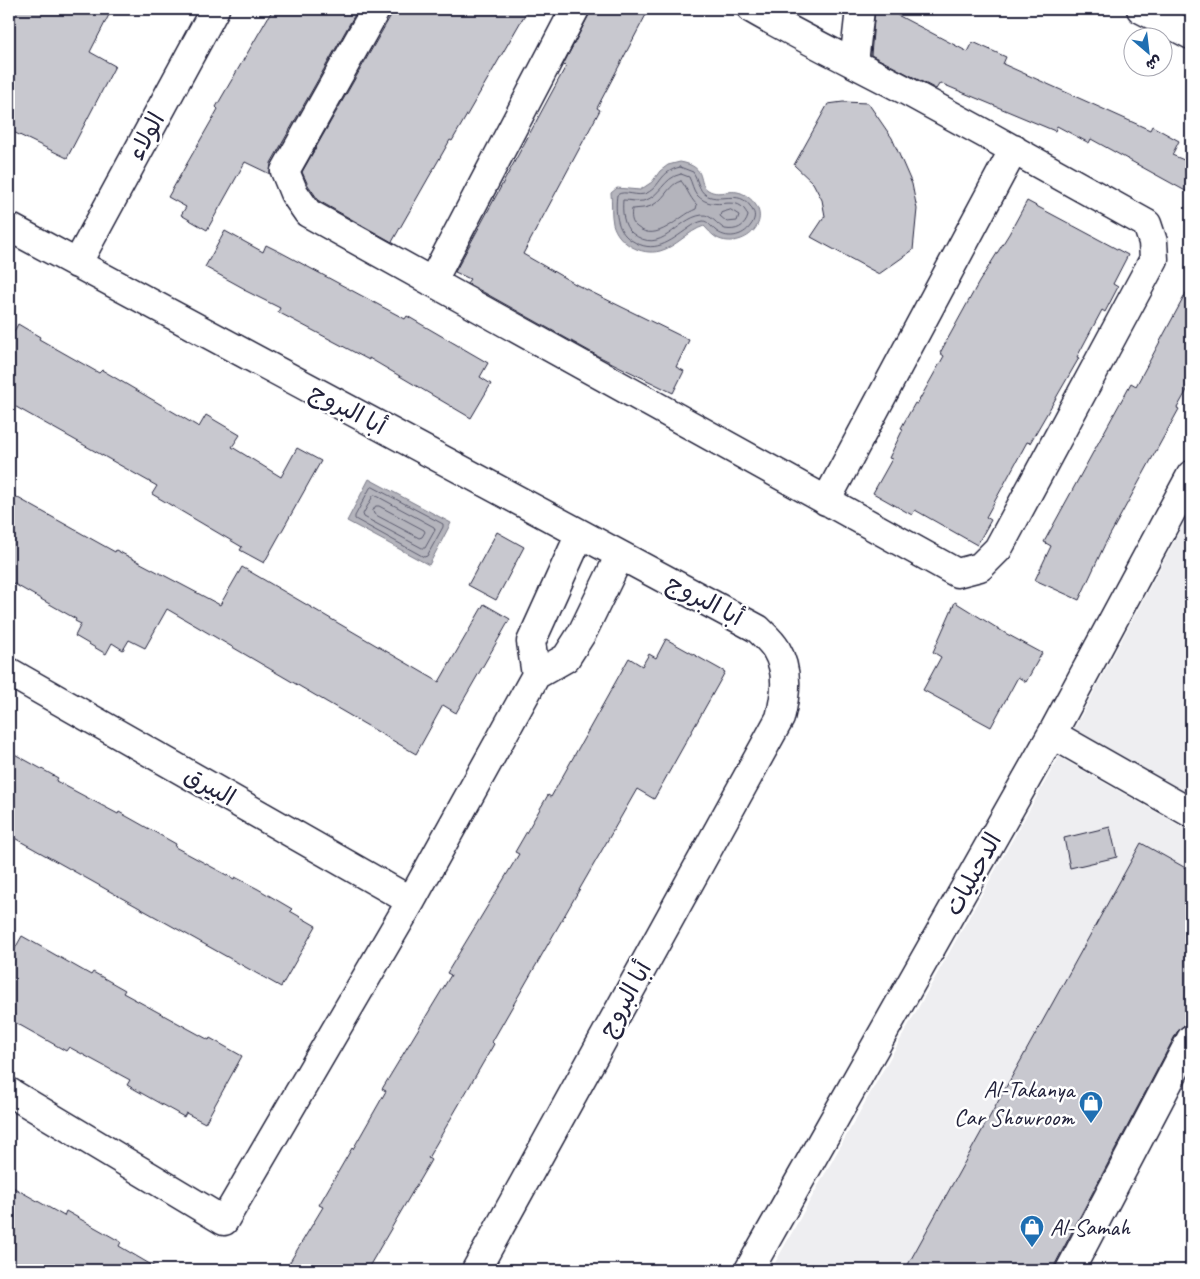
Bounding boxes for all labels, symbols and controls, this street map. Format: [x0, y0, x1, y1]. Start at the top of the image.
north arrow [1122, 28, 1172, 78]
text: ش [1143, 52, 1165, 74]
street label: الولاء [121, 107, 171, 165]
street label: أبا البروج [304, 376, 391, 442]
street label: أبا البروج [661, 567, 748, 633]
street label: البيرق [179, 760, 241, 812]
street label: الدحيليات [938, 827, 1008, 921]
street label: أبا البروج [592, 956, 659, 1043]
place label: Al-Takanya Car Showroom [954, 1074, 1076, 1132]
shop icon: Al-Takanya Car Showroom [1078, 1090, 1104, 1124]
place label: Al-Samah [1050, 1212, 1131, 1242]
shop icon: Al-Samah [1019, 1214, 1045, 1248]

